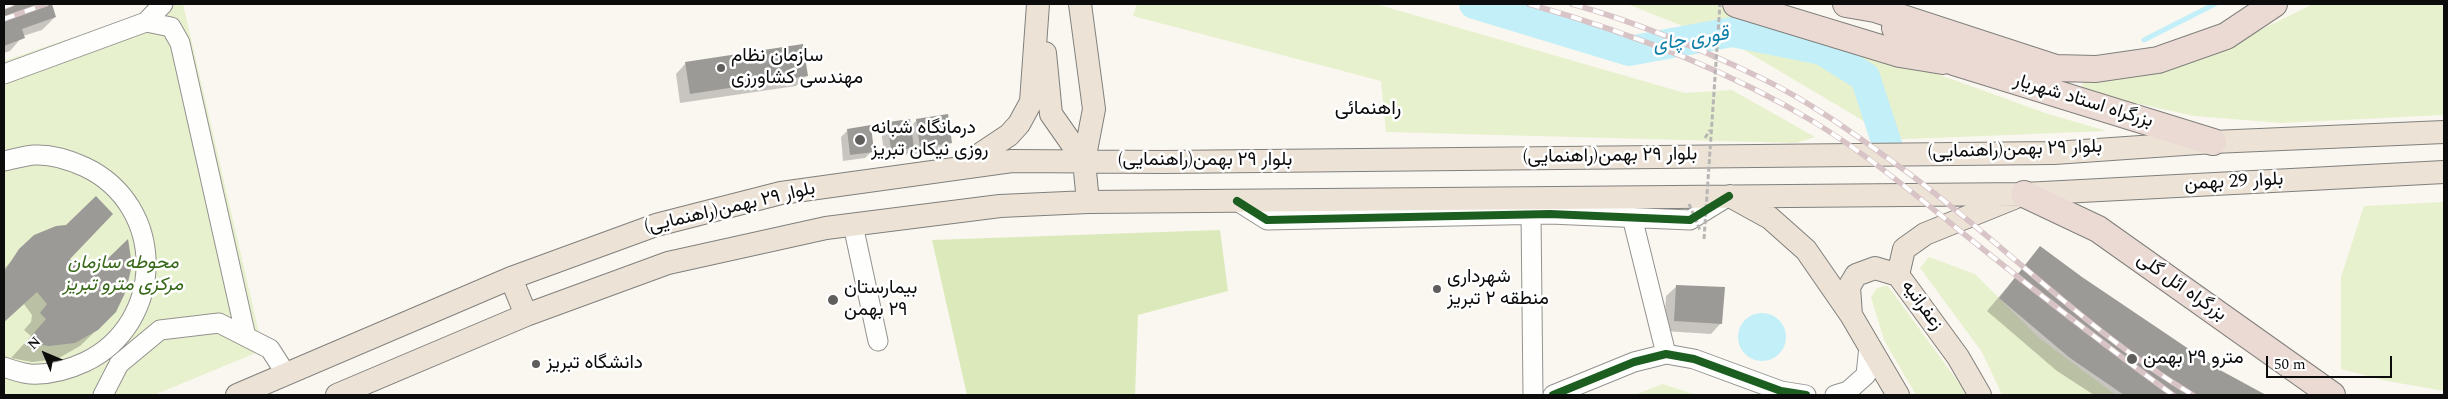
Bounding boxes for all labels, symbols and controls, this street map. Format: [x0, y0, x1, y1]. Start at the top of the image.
water label: قوری چای [1651, 23, 1731, 59]
place label: سازمان نظام مهندسی کشاورزی [731, 46, 863, 90]
marker: سازمان نظام مهندسی کشاورزی [715, 62, 727, 74]
street label: بزرگراه استاد شهریار [2011, 70, 2155, 134]
district label: راهنمائی [1335, 98, 1401, 122]
place label: درمانگاه شبانه روزی نیکان تبریز [871, 118, 989, 162]
marker: درمانگاه شبانه روزی نیکان تبریز [853, 133, 867, 147]
street label: بلوار ٢٩ بهمن(راهنمایی) [1927, 137, 2103, 165]
street label: بلوار ٢٩ بهمن(راهنمایی) [1522, 144, 1698, 170]
street label: بلوار ٢٩ بهمن(راهنمایی) [1118, 150, 1292, 172]
street label: بلوار 29 بهمن [2184, 169, 2284, 197]
street label: بلوار ٢٩ بهمن(راهنمایی) [642, 178, 818, 240]
street label: بزرگراه ائل گلی [2132, 249, 2230, 327]
park label: محوطه سازمان مرکزی مترو تبریز [63, 253, 183, 297]
place label: شهرداری منطقه ۲ تبریز [1447, 267, 1549, 311]
street label: زعفرانیه [1895, 276, 1947, 336]
place label: بیمارستان ٢٩ بهمن [844, 278, 917, 322]
marker: شهرداری منطقه ۲ تبریز [1431, 283, 1443, 295]
marker: بیمارستان ٢٩ بهمن [826, 293, 840, 307]
north arrow [20, 329, 70, 379]
text: N [23, 332, 46, 355]
scale bar [2268, 346, 2394, 378]
place label: مترو ۲۹ بهمن [2143, 348, 2244, 370]
marker: مترو ۲۹ بهمن [2125, 352, 2139, 366]
place label: دانشگاه تبریز [546, 353, 643, 375]
text: 50 m [2274, 353, 2306, 376]
marker: دانشگاه تبریز [530, 358, 542, 370]

